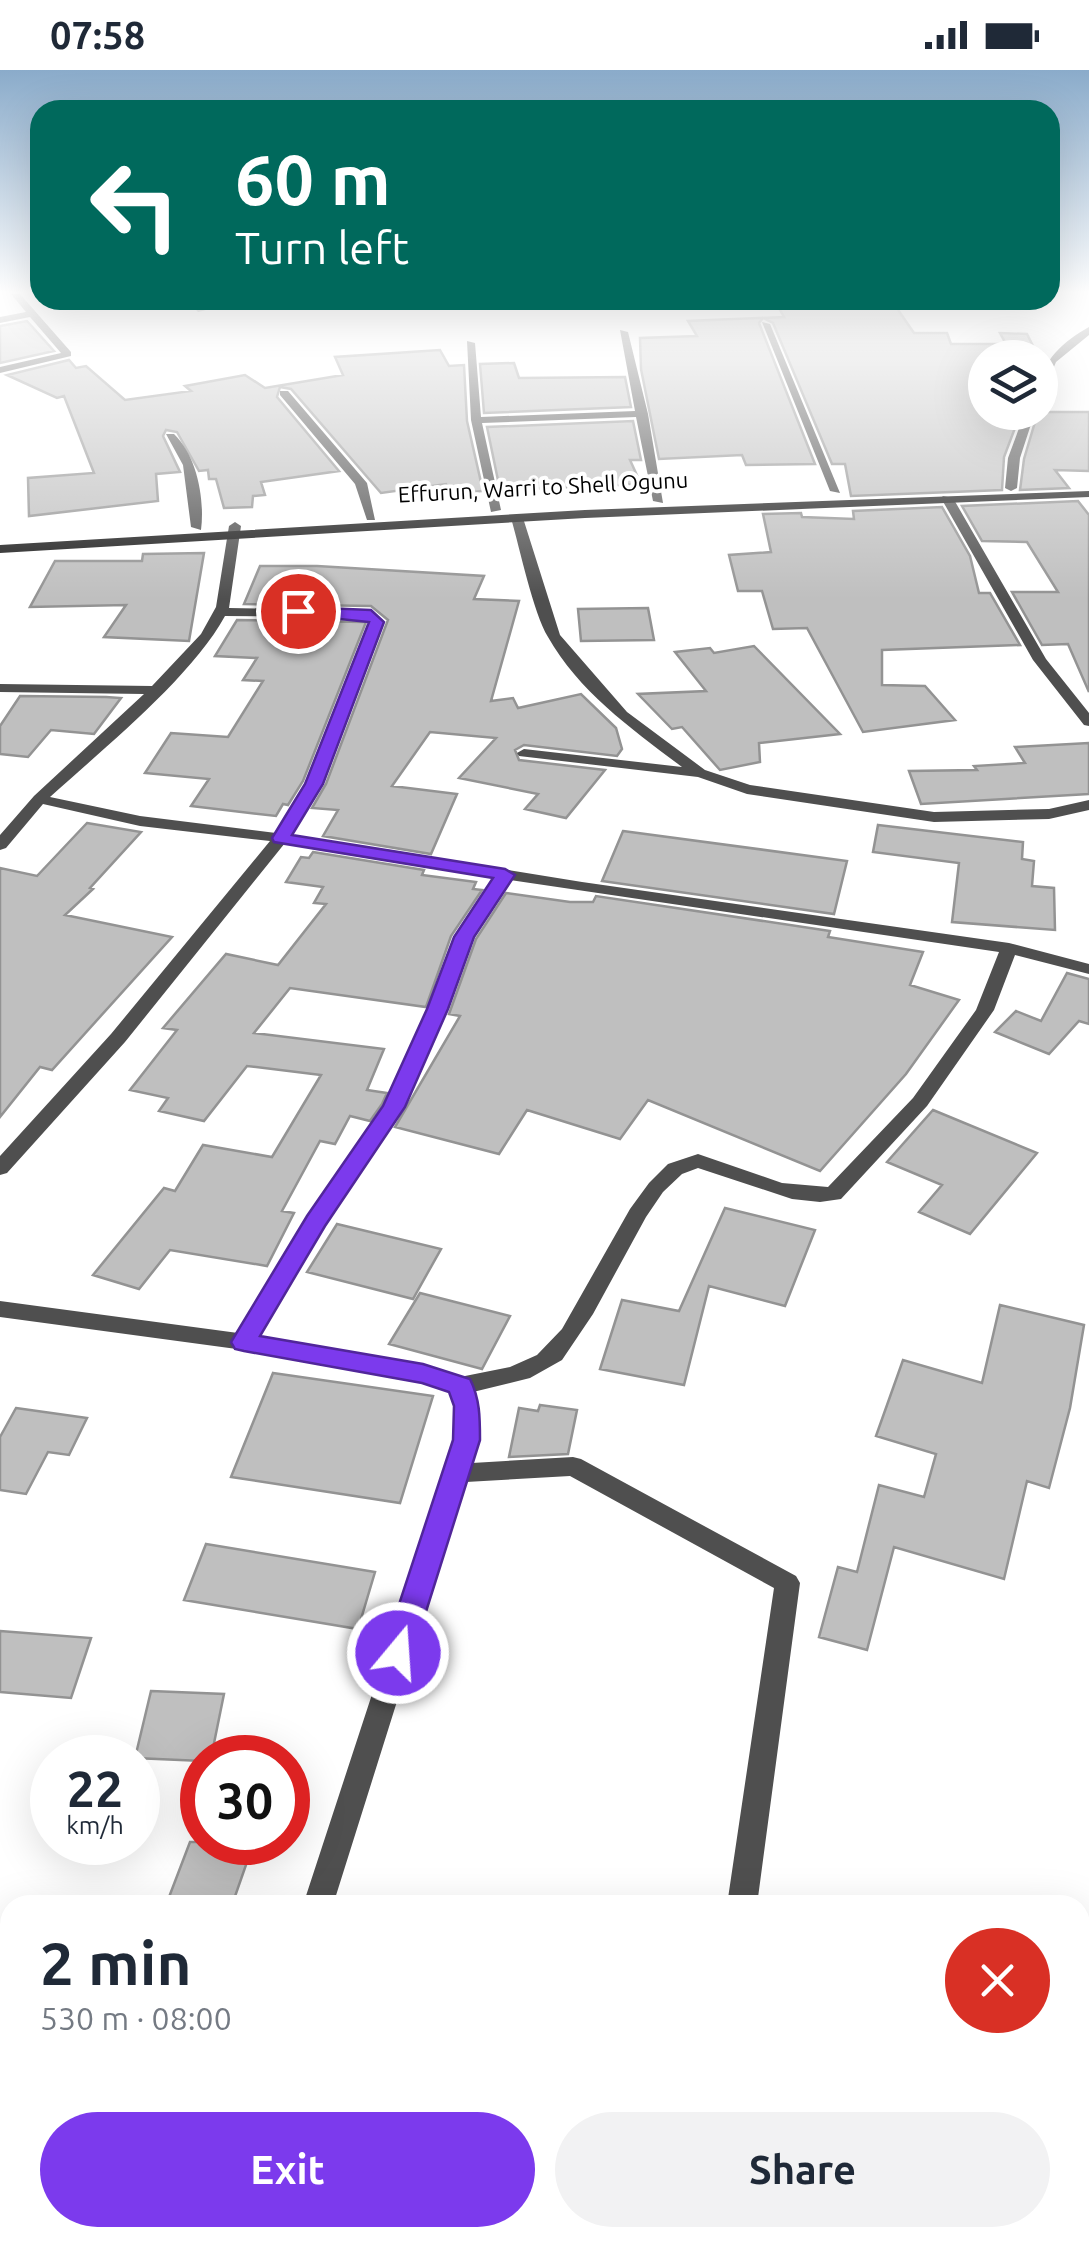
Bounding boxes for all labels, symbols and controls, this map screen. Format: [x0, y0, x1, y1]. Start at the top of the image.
text: 07:58 [50, 14, 145, 56]
icon: left [70, 140, 200, 270]
text: 60 m [235, 140, 391, 218]
text: Turn left [235, 222, 409, 273]
map controls [968, 340, 1058, 430]
button: layers [968, 340, 1058, 430]
street label: Effurun, Warri to Shell Ogunu [397, 466, 689, 507]
pin [256, 569, 341, 654]
icon: arrive [271, 584, 326, 639]
position arrow [346, 1601, 450, 1705]
speed limit sign: 30 [180, 1735, 310, 1865]
text: 22 [67, 1760, 123, 1816]
text: km/h [66, 1811, 124, 1839]
button: close [945, 1928, 1050, 2033]
text: 2 min [40, 1929, 192, 1996]
text: 530 m · 08:00 [40, 2000, 232, 2036]
button: Exit [40, 2112, 535, 2227]
button: Share [555, 2112, 1050, 2227]

